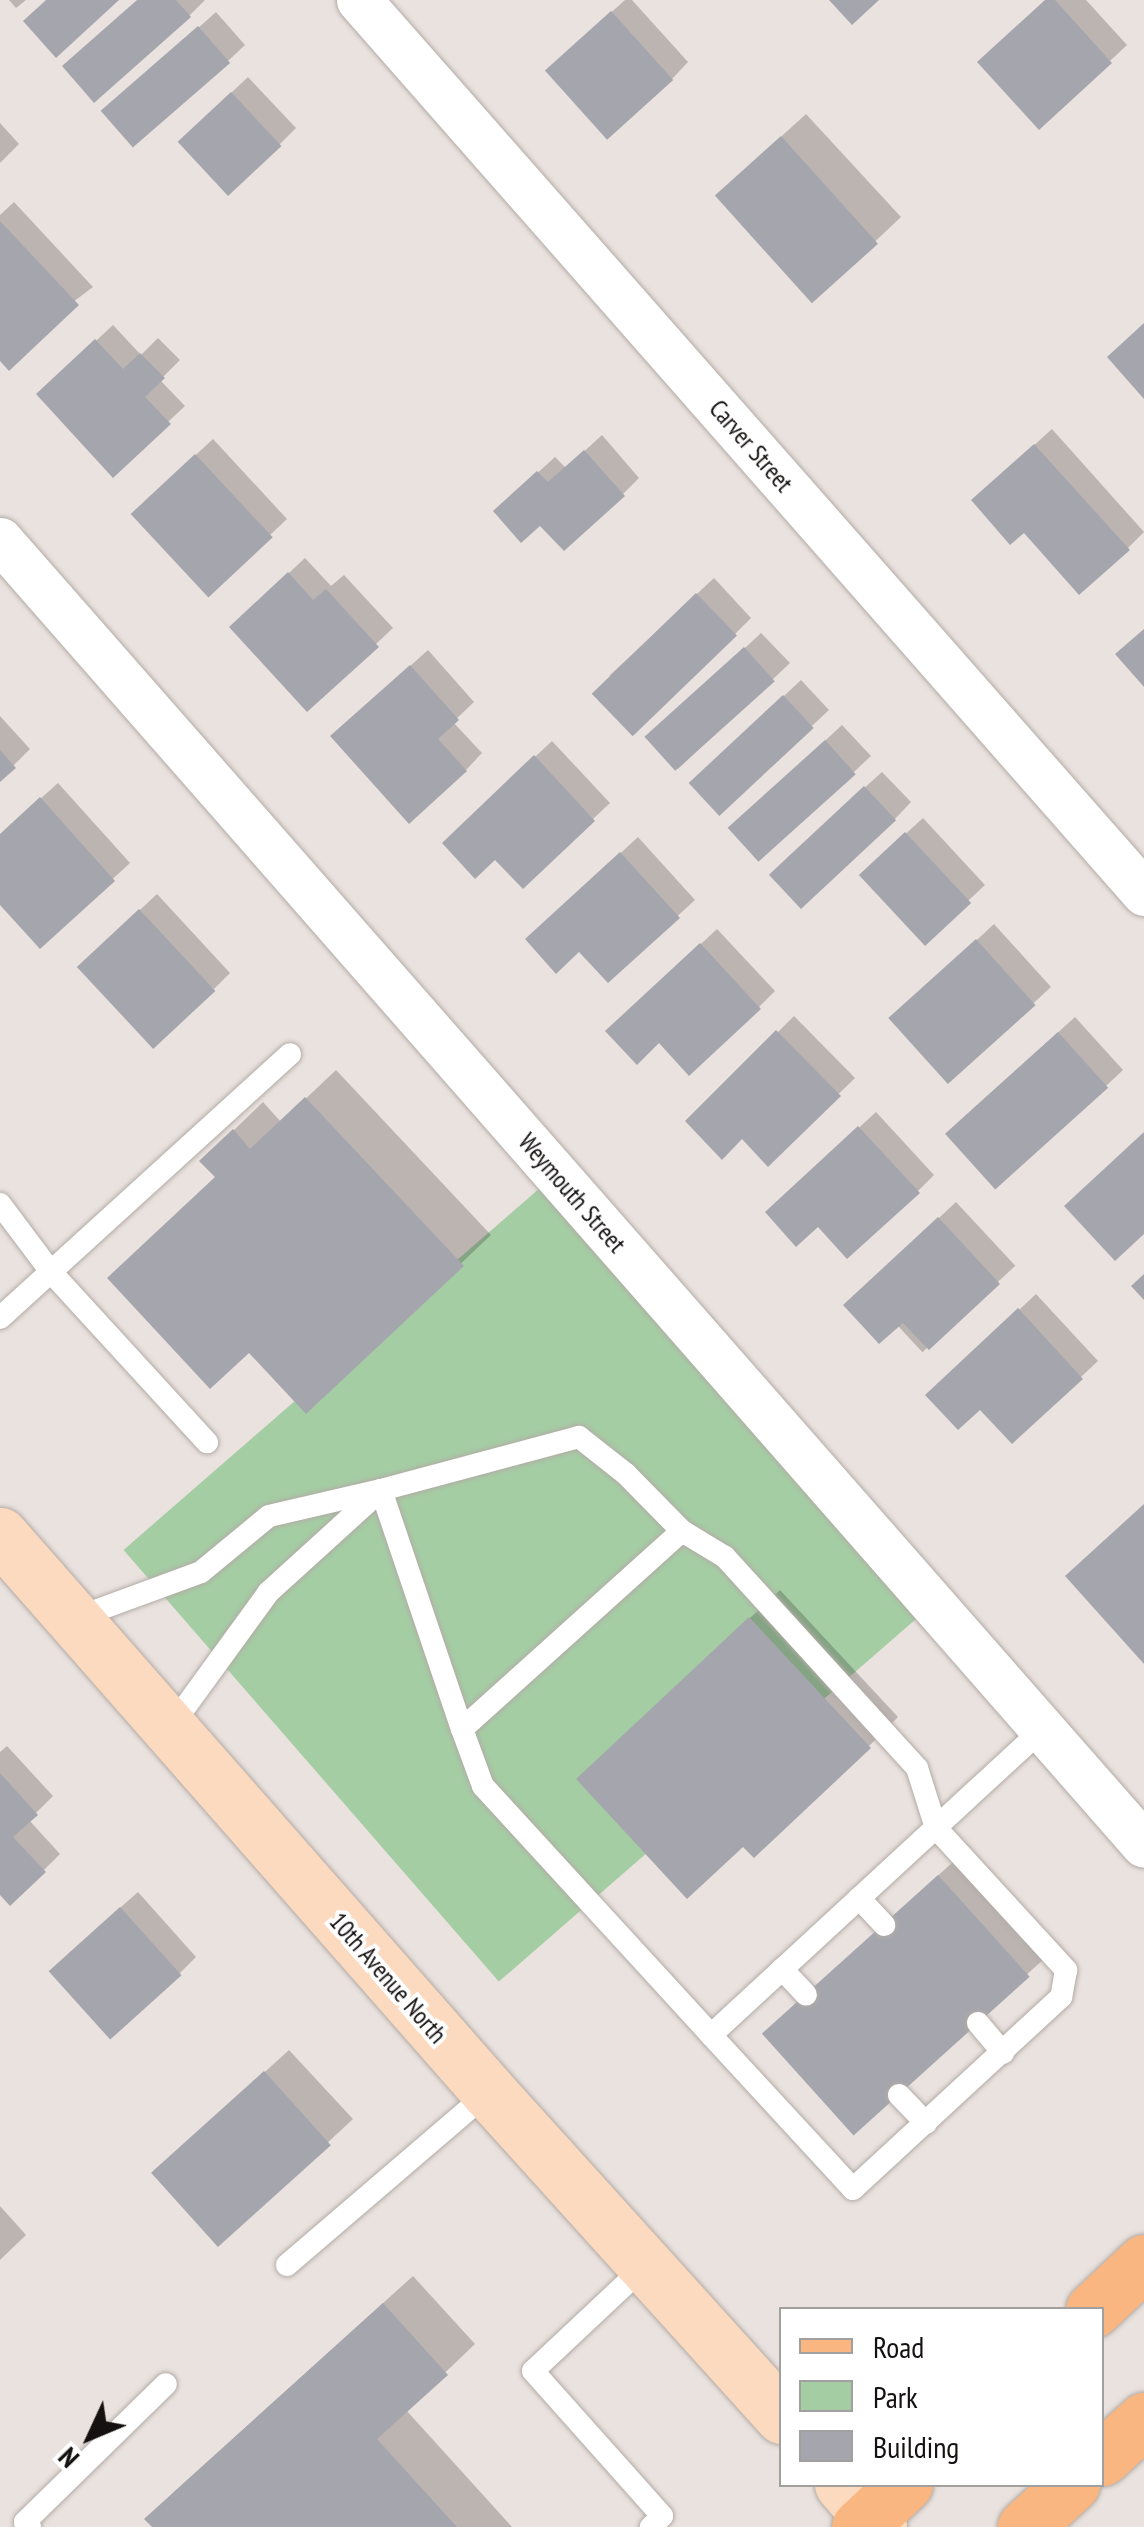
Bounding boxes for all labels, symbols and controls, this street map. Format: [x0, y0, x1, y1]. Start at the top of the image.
street label: Carver Street [703, 394, 799, 498]
street label: Weymouth Street [512, 1127, 632, 1259]
street label: 10th Avenue North [323, 1906, 453, 2050]
legend [779, 2307, 1104, 2487]
text: Road [873, 2327, 924, 2366]
text: Park [873, 2377, 918, 2416]
north arrow [40, 2387, 140, 2487]
text: Building [873, 2427, 959, 2466]
text: N [49, 2440, 87, 2476]

